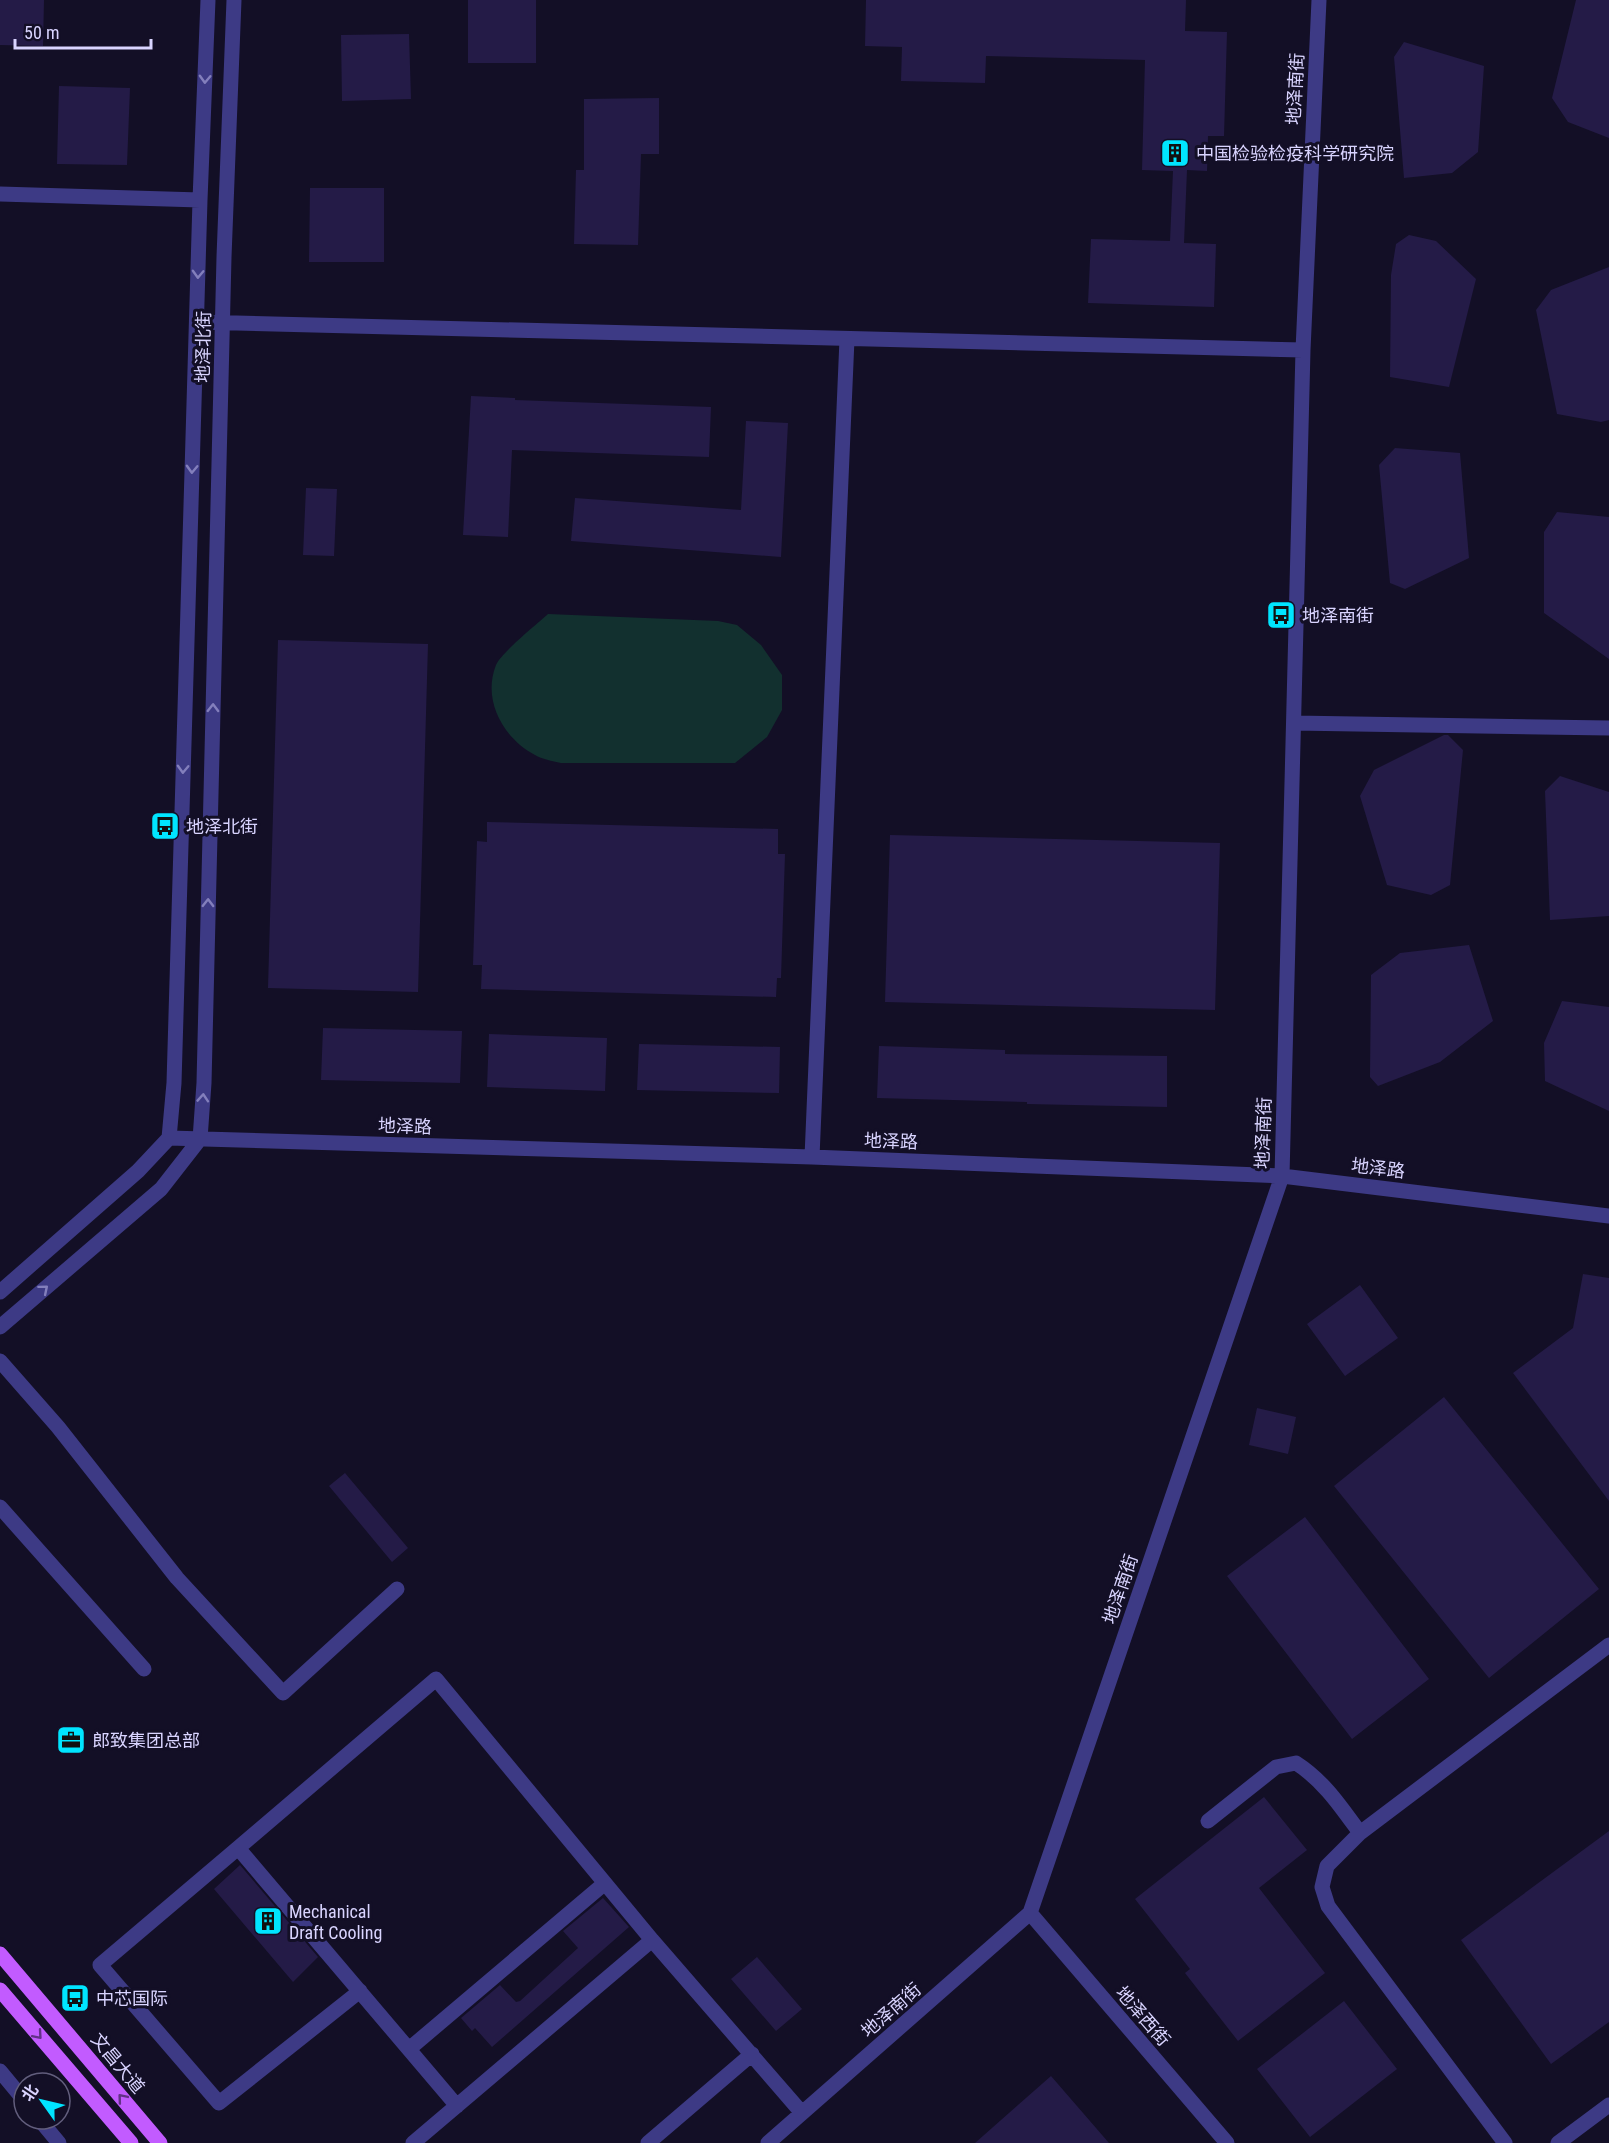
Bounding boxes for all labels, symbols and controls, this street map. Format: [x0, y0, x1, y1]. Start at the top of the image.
scale bar [15, 12, 152, 50]
text: 50 m [24, 22, 59, 43]
street label: 地泽南街 [1283, 52, 1307, 126]
one-way arrow [199, 75, 212, 84]
building icon: 中国检验检疫科学研究院 [1159, 137, 1191, 169]
place label: 中国检验检疫科学研究院 [1196, 143, 1394, 164]
one-way arrow [192, 270, 205, 279]
street label: 地泽北街 [192, 311, 214, 383]
one-way arrow [186, 465, 199, 474]
bus stop icon: 地泽南街 [1265, 599, 1297, 631]
place label: 地泽南街 [1302, 605, 1374, 626]
one-way arrow [207, 704, 220, 713]
one-way arrow [177, 765, 189, 774]
bus stop icon: 地泽北街 [149, 810, 181, 842]
place label: 地泽北街 [186, 816, 258, 837]
one-way arrow [202, 899, 215, 908]
one-way arrow [196, 1094, 209, 1103]
street label: 地泽南街 [1251, 1097, 1275, 1169]
street label: 地泽路 [378, 1115, 432, 1137]
street label: 地泽路 [864, 1130, 918, 1152]
street label: 地泽路 [1350, 1154, 1406, 1182]
one-way arrow [38, 1285, 48, 1296]
street label: 地泽南街 [1098, 1552, 1142, 1626]
office icon: 郎致集团总部 [55, 1724, 87, 1756]
place label: 郎致集团总部 [92, 1730, 200, 1751]
place label: Mechanical Draft Cooling [289, 1901, 382, 1943]
building icon: Mechanical Draft Cooling [252, 1905, 284, 1937]
street label: 地泽南街 [857, 1978, 925, 2042]
bus stop icon: 中芯国际 [59, 1982, 91, 2014]
street label: 地泽西街 [1111, 1982, 1175, 2050]
place label: 中芯国际 [96, 1988, 168, 2009]
one-way arrow [31, 2028, 42, 2039]
street label: 文昌大道 [87, 2029, 149, 2097]
north arrow [12, 2071, 72, 2131]
text: 北 [18, 2081, 42, 2105]
one-way arrow [119, 2094, 130, 2105]

